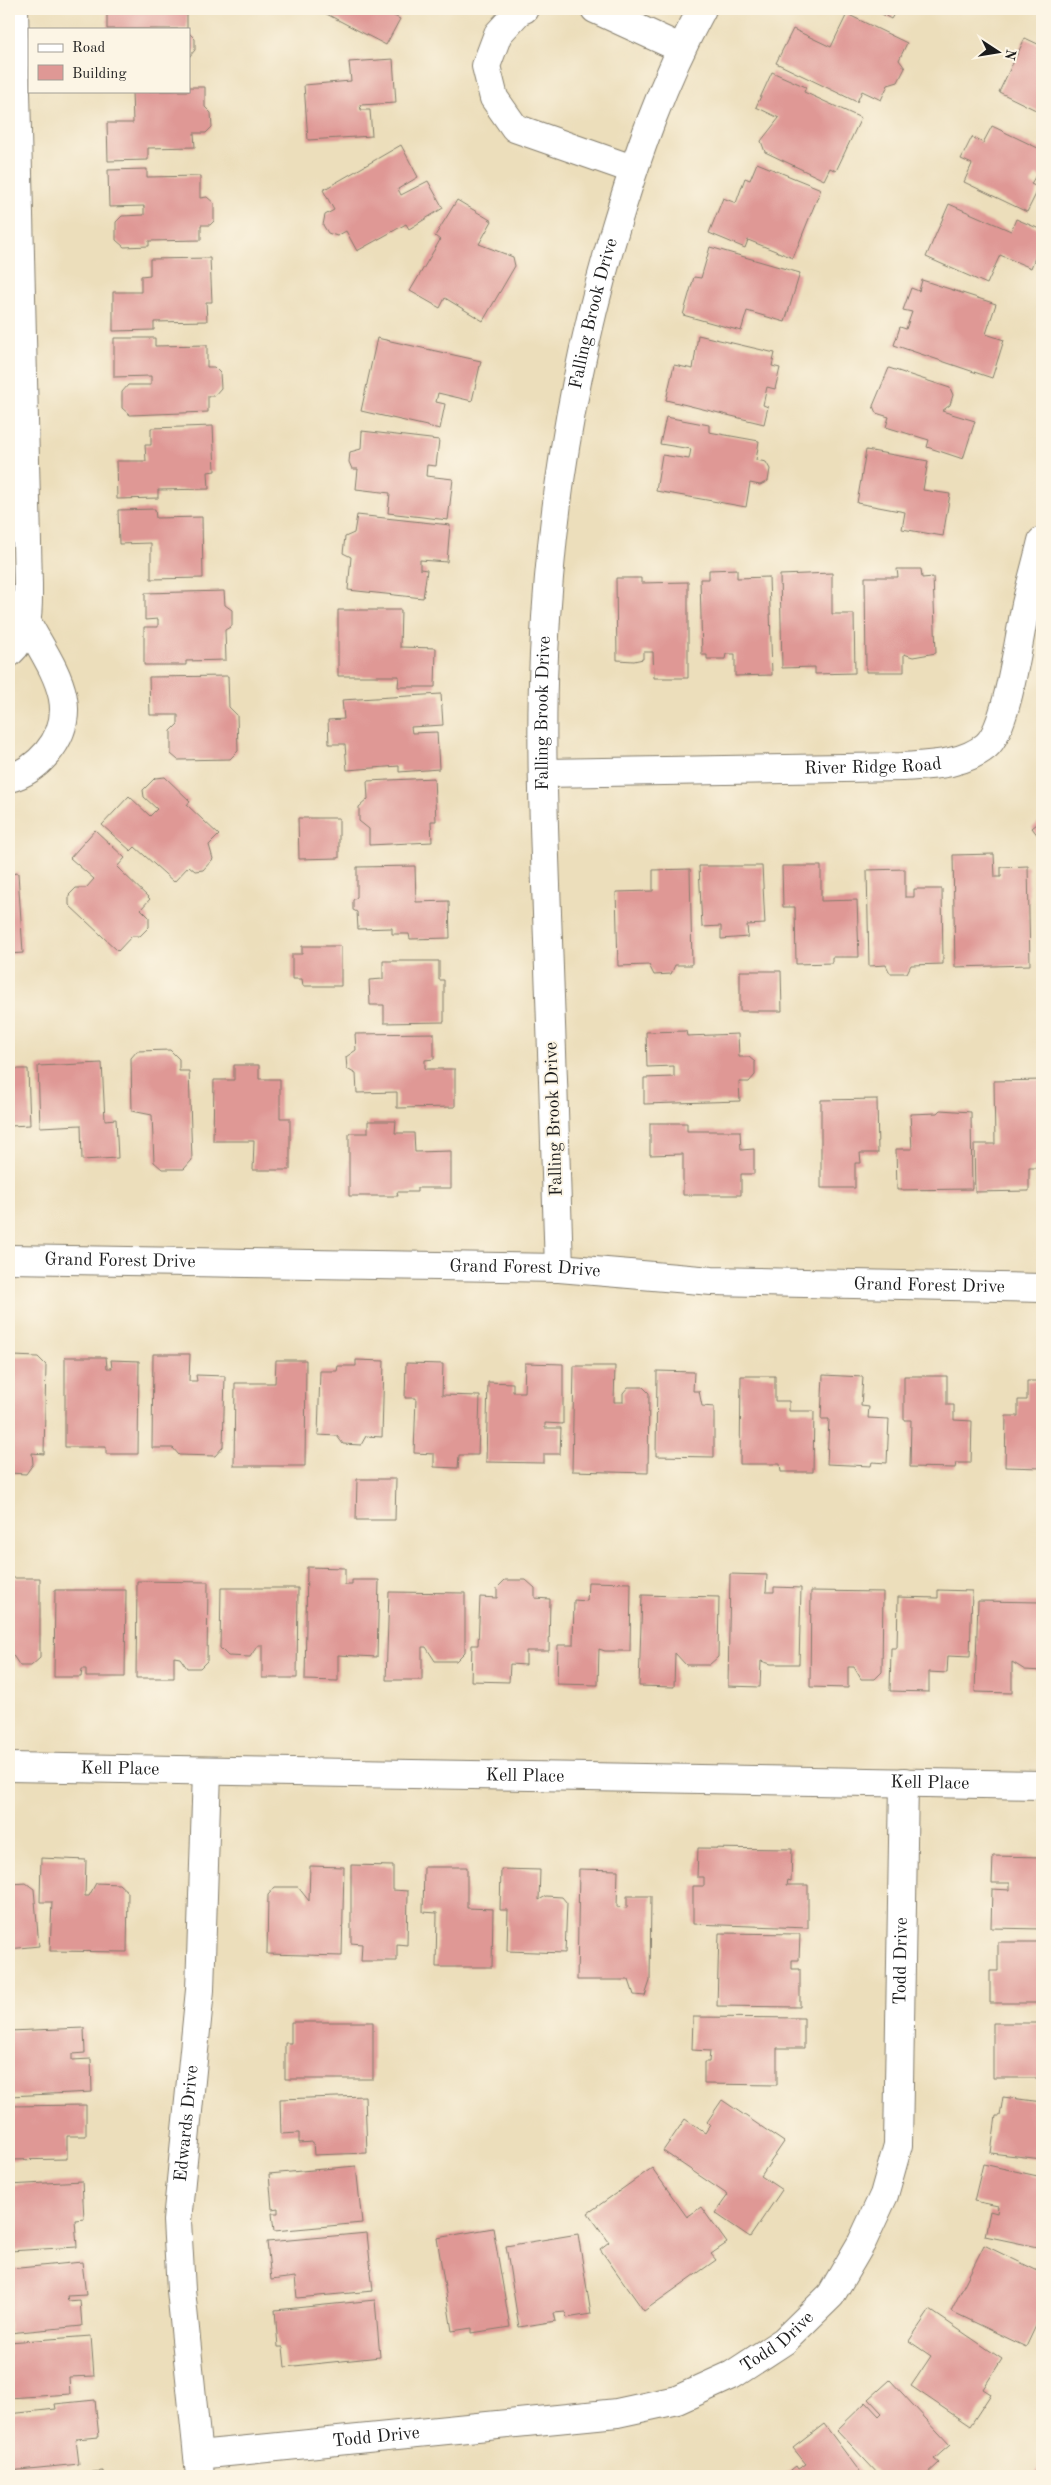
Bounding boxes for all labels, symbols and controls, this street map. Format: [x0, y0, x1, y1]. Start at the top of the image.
legend [28, 28, 190, 92]
north arrow [974, 28, 1024, 78]
text: Road [72, 41, 106, 56]
text: N [1002, 48, 1018, 61]
text: Building [72, 67, 127, 82]
street label: Falling Brook Drive [567, 236, 621, 390]
street label: Falling Brook Drive [533, 636, 554, 791]
street label: River Ridge Road [804, 755, 943, 778]
street label: Falling Brook Drive [542, 1042, 566, 1196]
street label: Grand Forest Drive [44, 1251, 196, 1271]
street label: Grand Forest Drive [449, 1257, 601, 1280]
street label: Grand Forest Drive [853, 1275, 1005, 1296]
street label: Kell Place [80, 1759, 160, 1779]
street label: Kell Place [485, 1766, 565, 1786]
street label: Kell Place [890, 1773, 969, 1793]
street label: Todd Drive [891, 1917, 911, 2005]
street label: Edwards Drive [172, 2064, 201, 2183]
street label: Todd Drive [737, 2308, 817, 2376]
street label: Todd Drive [332, 2424, 421, 2450]

